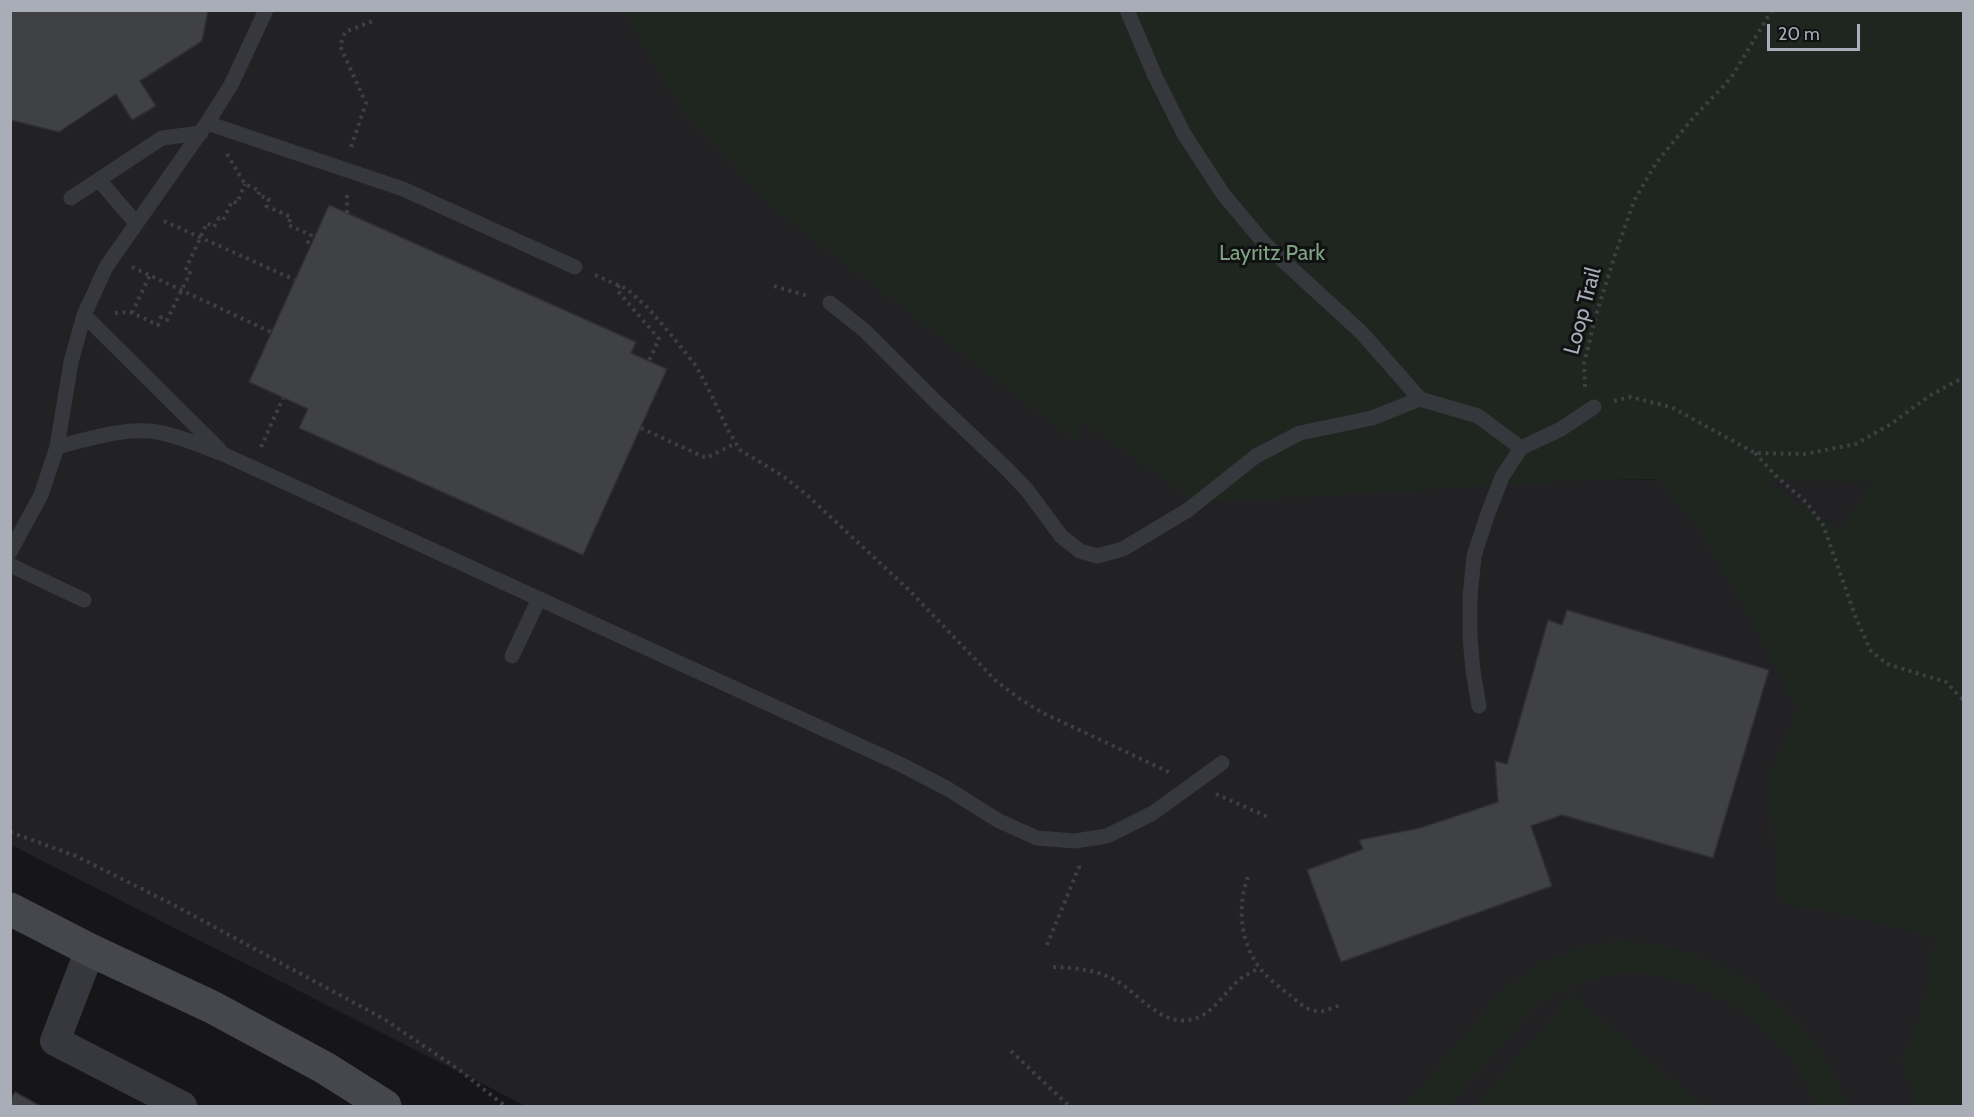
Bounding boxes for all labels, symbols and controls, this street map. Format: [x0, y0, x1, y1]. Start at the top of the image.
scale bar [1770, 12, 1863, 50]
text: 20 m [1778, 23, 1820, 45]
park label: Layritz Park [1219, 241, 1325, 267]
street label: Loop Trail [1559, 264, 1607, 358]

